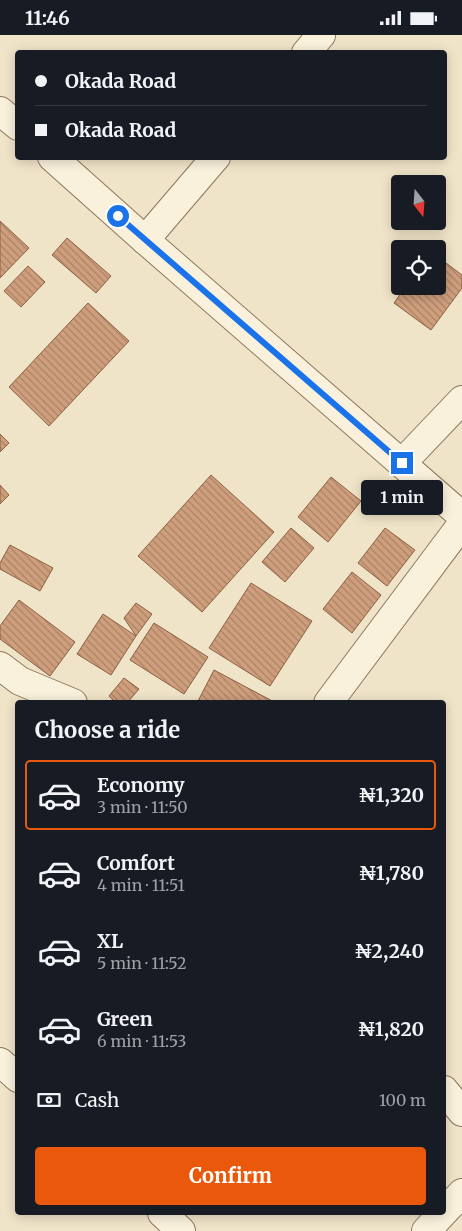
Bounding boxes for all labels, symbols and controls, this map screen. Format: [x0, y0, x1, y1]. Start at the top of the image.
text: 11:46 [25, 6, 70, 30]
text: Okada Road [65, 69, 176, 93]
text: Okada Road [65, 118, 176, 142]
north arrow [391, 175, 446, 230]
map controls [391, 175, 446, 295]
route start [107, 205, 129, 227]
button: locate [391, 240, 446, 295]
route end [391, 452, 413, 474]
callout: 1 min [361, 481, 443, 515]
text: 1 min [380, 487, 424, 507]
text: Choose a ride [35, 716, 180, 744]
icon: car [37, 773, 82, 818]
text: Economy [97, 773, 185, 797]
text: ₦1,320 [358, 783, 424, 807]
text: 3 min · 11:50 [97, 797, 188, 817]
icon: car [37, 851, 82, 896]
text: Comfort [97, 851, 175, 875]
text: ₦1,780 [359, 861, 424, 885]
text: 4 min · 11:51 [97, 875, 185, 895]
icon: car [37, 929, 82, 974]
text: XL [97, 929, 123, 953]
text: ₦2,240 [354, 939, 424, 963]
text: 5 min · 11:52 [97, 953, 187, 973]
icon: car [37, 1007, 82, 1052]
text: Green [97, 1007, 153, 1031]
text: ₦1,820 [358, 1017, 424, 1041]
text: 6 min · 11:53 [97, 1031, 186, 1051]
icon: cash [35, 1086, 63, 1114]
text: Cash [75, 1088, 119, 1112]
text: 100 m [379, 1090, 426, 1110]
button: Confirm [35, 1147, 426, 1205]

